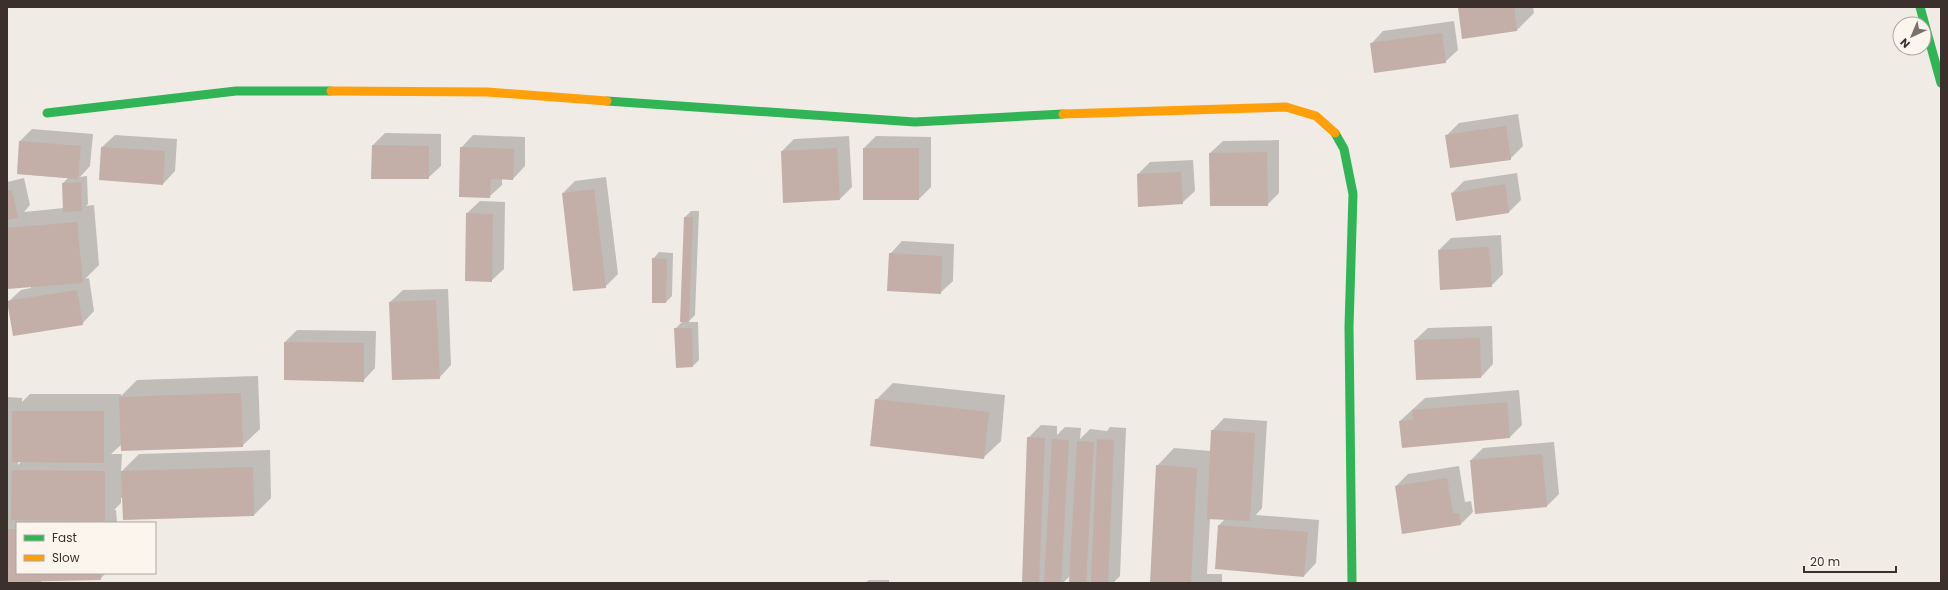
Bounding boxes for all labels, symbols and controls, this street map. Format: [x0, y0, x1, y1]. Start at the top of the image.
north arrow [1892, 16, 1932, 56]
text: N [1897, 35, 1914, 52]
legend [16, 522, 156, 574]
text: Fast [52, 529, 77, 546]
scale bar [1804, 548, 1896, 574]
text: Slow [52, 549, 80, 566]
text: 20 m [1810, 553, 1840, 570]

